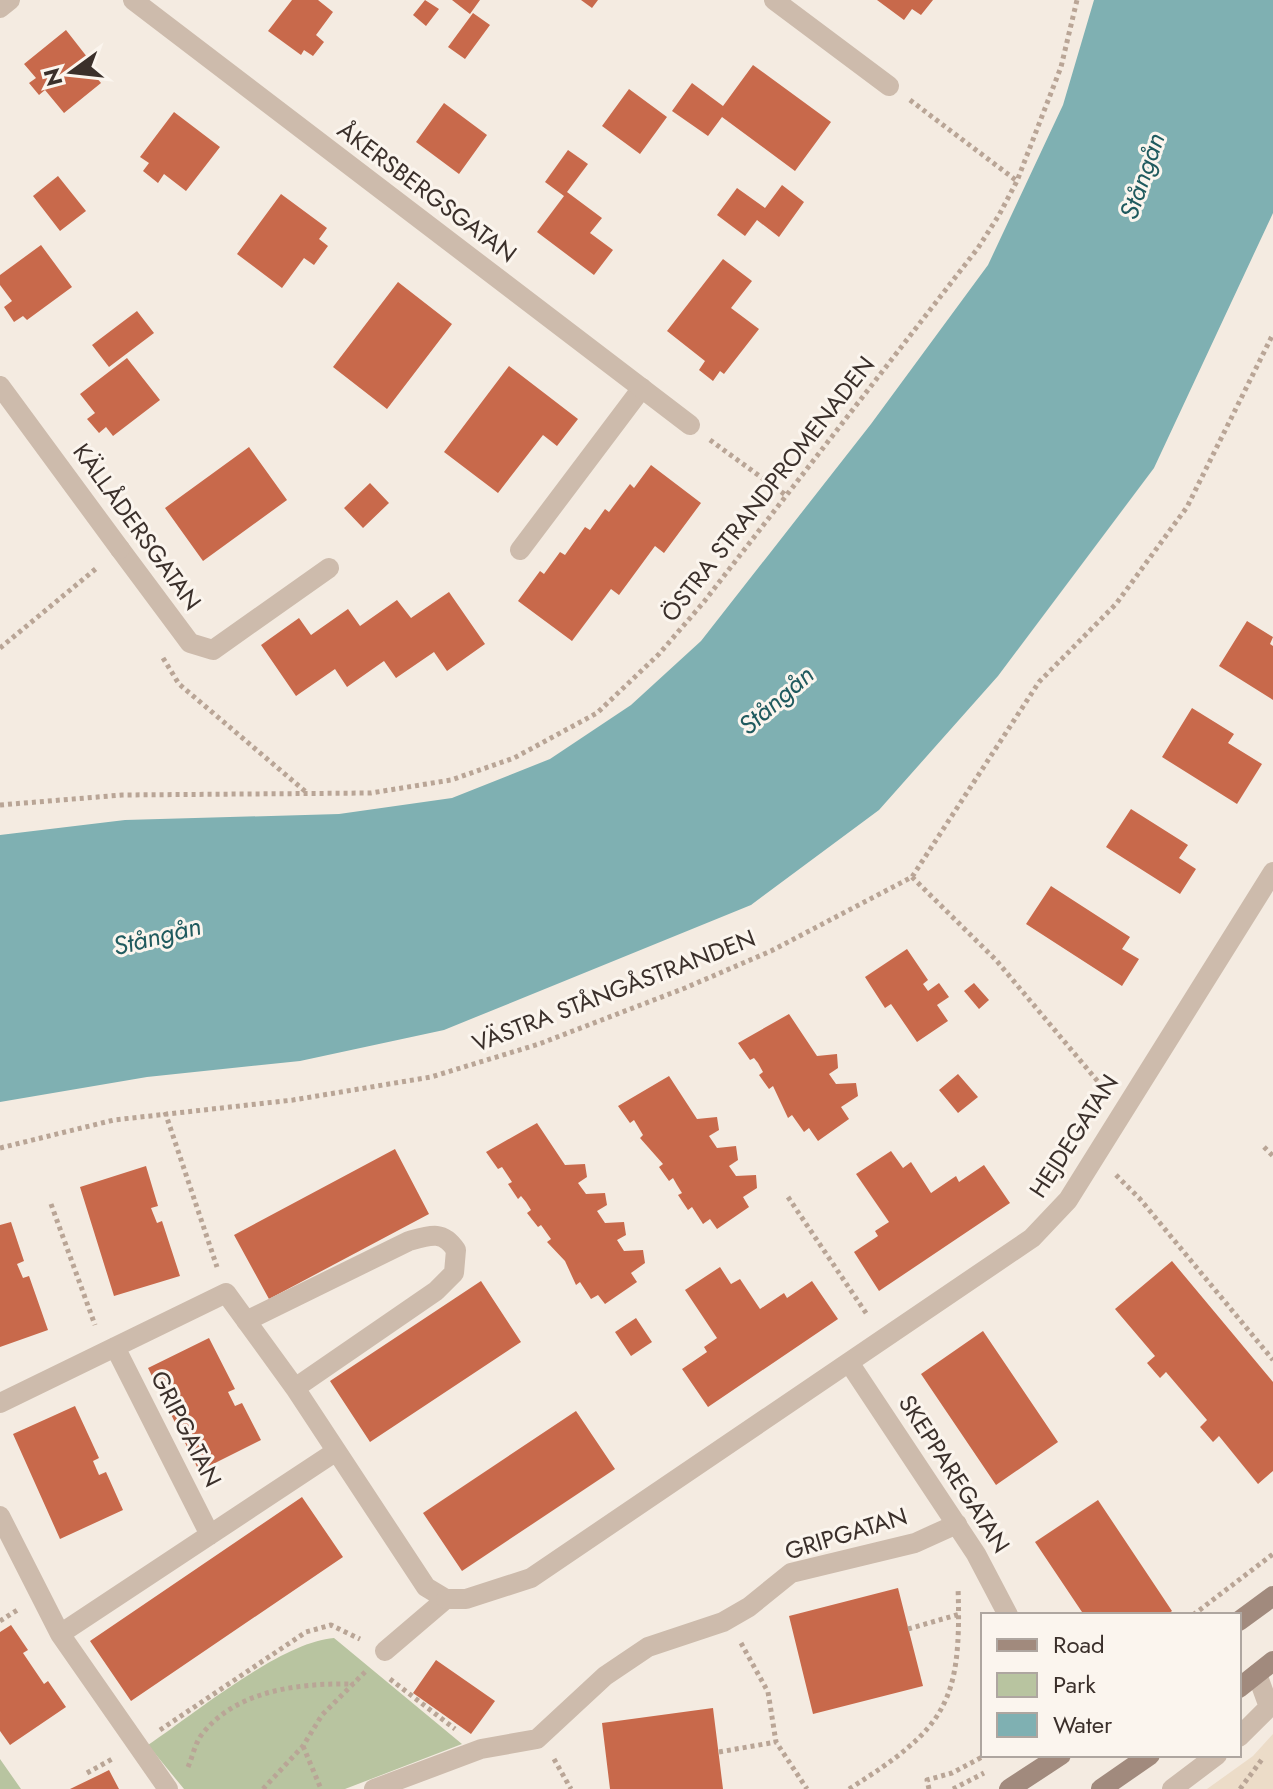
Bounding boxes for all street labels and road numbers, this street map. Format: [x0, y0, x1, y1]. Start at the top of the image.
street label: ÅKERSBERGSGATAN [330, 113, 524, 271]
street label: ÖSTRA STRANDPROMENADEN [653, 348, 883, 629]
street label: KÄLLÅDERSGATAN [65, 436, 210, 617]
street label: VÄSTRA STÅNGÅSTRANDEN [467, 920, 760, 1061]
street label: HEJDEGATAN [1021, 1067, 1127, 1204]
street label: GRIPGATAN [142, 1365, 231, 1493]
street label: SKEPPAREGATAN [890, 1388, 1019, 1560]
street label: GRIPGATAN [780, 1498, 911, 1569]

